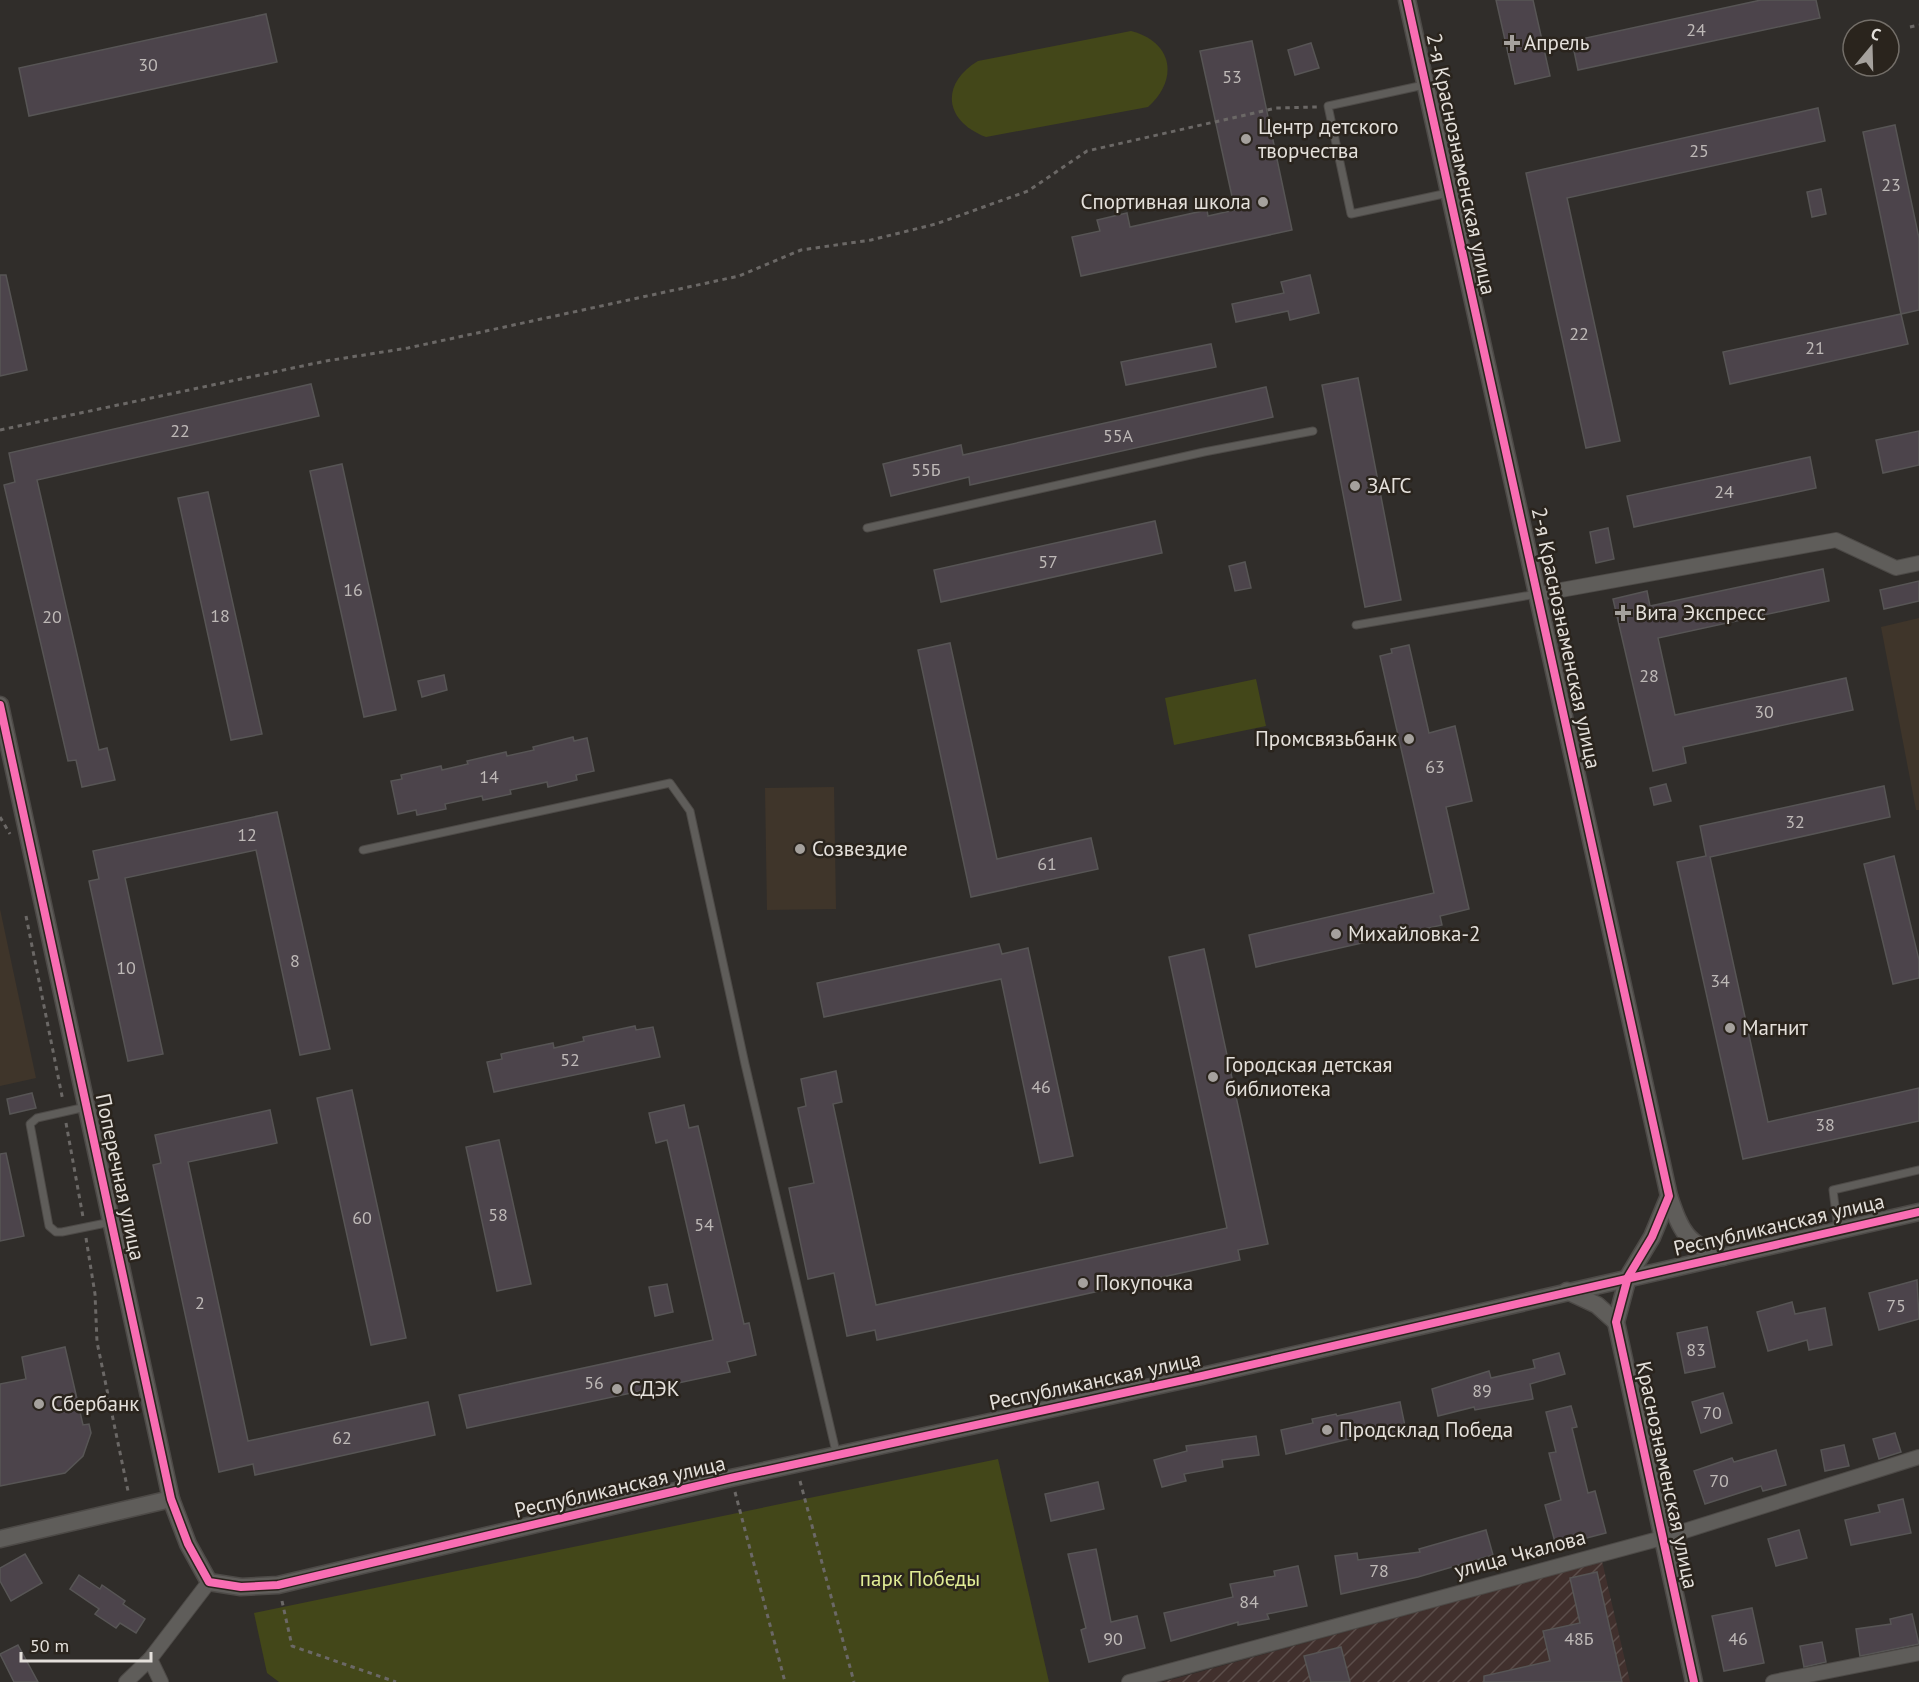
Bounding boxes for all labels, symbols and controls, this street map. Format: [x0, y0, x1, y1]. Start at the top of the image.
house number: 24 [1686, 18, 1706, 41]
north arrow [1841, 18, 1901, 78]
text: С [1868, 23, 1883, 45]
place label: Апрель [1524, 29, 1590, 56]
street label: 2-я Краснознаменская улица [1421, 31, 1502, 297]
marker: Апрель [1505, 36, 1519, 50]
house number: 30 [138, 53, 158, 76]
house number: 53 [1222, 65, 1242, 88]
place label: Центр детского творчества [1258, 113, 1399, 164]
marker: Центр детского творчества [1239, 132, 1253, 146]
house number: 25 [1689, 139, 1709, 162]
house number: 23 [1881, 173, 1901, 196]
place label: Спортивная школа [1080, 188, 1251, 215]
marker: Спортивная школа [1256, 195, 1270, 209]
house number: 22 [1569, 322, 1589, 345]
house number: 21 [1805, 336, 1825, 359]
house number: 22 [170, 419, 190, 442]
house number: 55А [1103, 424, 1134, 447]
house number: 55Б [911, 458, 941, 481]
place label: ЗАГС [1367, 472, 1411, 499]
marker: ЗАГС [1348, 479, 1362, 493]
house number: 24 [1714, 480, 1734, 503]
street label: 2-я Краснознаменская улица [1526, 505, 1607, 771]
house number: 57 [1038, 550, 1058, 573]
house number: 16 [343, 578, 363, 601]
place label: Вита Экспресс [1635, 599, 1766, 626]
house number: 18 [210, 604, 230, 627]
house number: 20 [42, 605, 62, 628]
marker: Вита Экспресс [1616, 606, 1630, 620]
house number: 28 [1639, 664, 1659, 687]
house number: 30 [1754, 700, 1774, 723]
place label: Промсвязьбанк [1255, 725, 1397, 752]
marker: Промсвязьбанк [1402, 732, 1416, 746]
house number: 63 [1425, 755, 1445, 778]
house number: 14 [479, 765, 499, 788]
house number: 32 [1785, 810, 1805, 833]
house number: 12 [237, 823, 257, 846]
place label: Созвездие [812, 835, 908, 862]
marker: Созвездие [793, 842, 807, 856]
house number: 61 [1037, 852, 1057, 875]
place label: Михайловка-2 [1348, 920, 1481, 947]
marker: Михайловка-2 [1329, 927, 1343, 941]
house number: 8 [290, 949, 300, 972]
house number: 10 [116, 956, 136, 979]
house number: 34 [1710, 969, 1730, 992]
place label: Магнит [1742, 1014, 1809, 1041]
marker: Магнит [1723, 1021, 1737, 1035]
house number: 52 [560, 1048, 580, 1071]
place label: Городская детская библиотека [1225, 1051, 1393, 1102]
marker: Городская детская библиотека [1206, 1070, 1220, 1084]
house number: 46 [1031, 1075, 1051, 1098]
street label: Поперечная улица [90, 1091, 151, 1263]
house number: 38 [1815, 1113, 1835, 1136]
street label: Республиканская улица [1671, 1187, 1887, 1262]
house number: 58 [488, 1203, 508, 1226]
house number: 60 [352, 1206, 372, 1229]
house number: 54 [694, 1213, 714, 1236]
place label: Покупочка [1095, 1269, 1193, 1296]
marker: Покупочка [1076, 1276, 1090, 1290]
house number: 2 [195, 1291, 205, 1314]
house number: 75 [1886, 1294, 1906, 1317]
house number: 83 [1686, 1338, 1706, 1361]
street label: Республиканская улица [987, 1345, 1203, 1416]
street label: Краснознаменская улица [1630, 1359, 1705, 1591]
house number: 56 [584, 1371, 604, 1394]
place label: СДЭК [629, 1375, 680, 1402]
house number: 89 [1472, 1379, 1492, 1402]
marker: СДЭК [610, 1382, 624, 1396]
place label: Сбербанк [51, 1390, 139, 1417]
marker: Сбербанк [32, 1397, 46, 1411]
house number: 70 [1702, 1401, 1722, 1424]
place label: Продсклад Победа [1339, 1416, 1513, 1443]
marker: Продсклад Победа [1320, 1423, 1334, 1437]
house number: 62 [332, 1426, 352, 1449]
street label: Республиканская улица [512, 1449, 728, 1524]
house number: 70 [1709, 1469, 1729, 1492]
street label: улица Чкалова [1451, 1523, 1589, 1584]
house number: 78 [1369, 1559, 1389, 1582]
park label: парк Победы [860, 1565, 980, 1592]
house number: 84 [1239, 1590, 1259, 1613]
scale bar [21, 1625, 152, 1663]
house number: 90 [1103, 1627, 1123, 1650]
house number: 48Б [1564, 1627, 1594, 1650]
house number: 46 [1728, 1627, 1748, 1650]
text: 50 m [30, 1634, 69, 1657]

